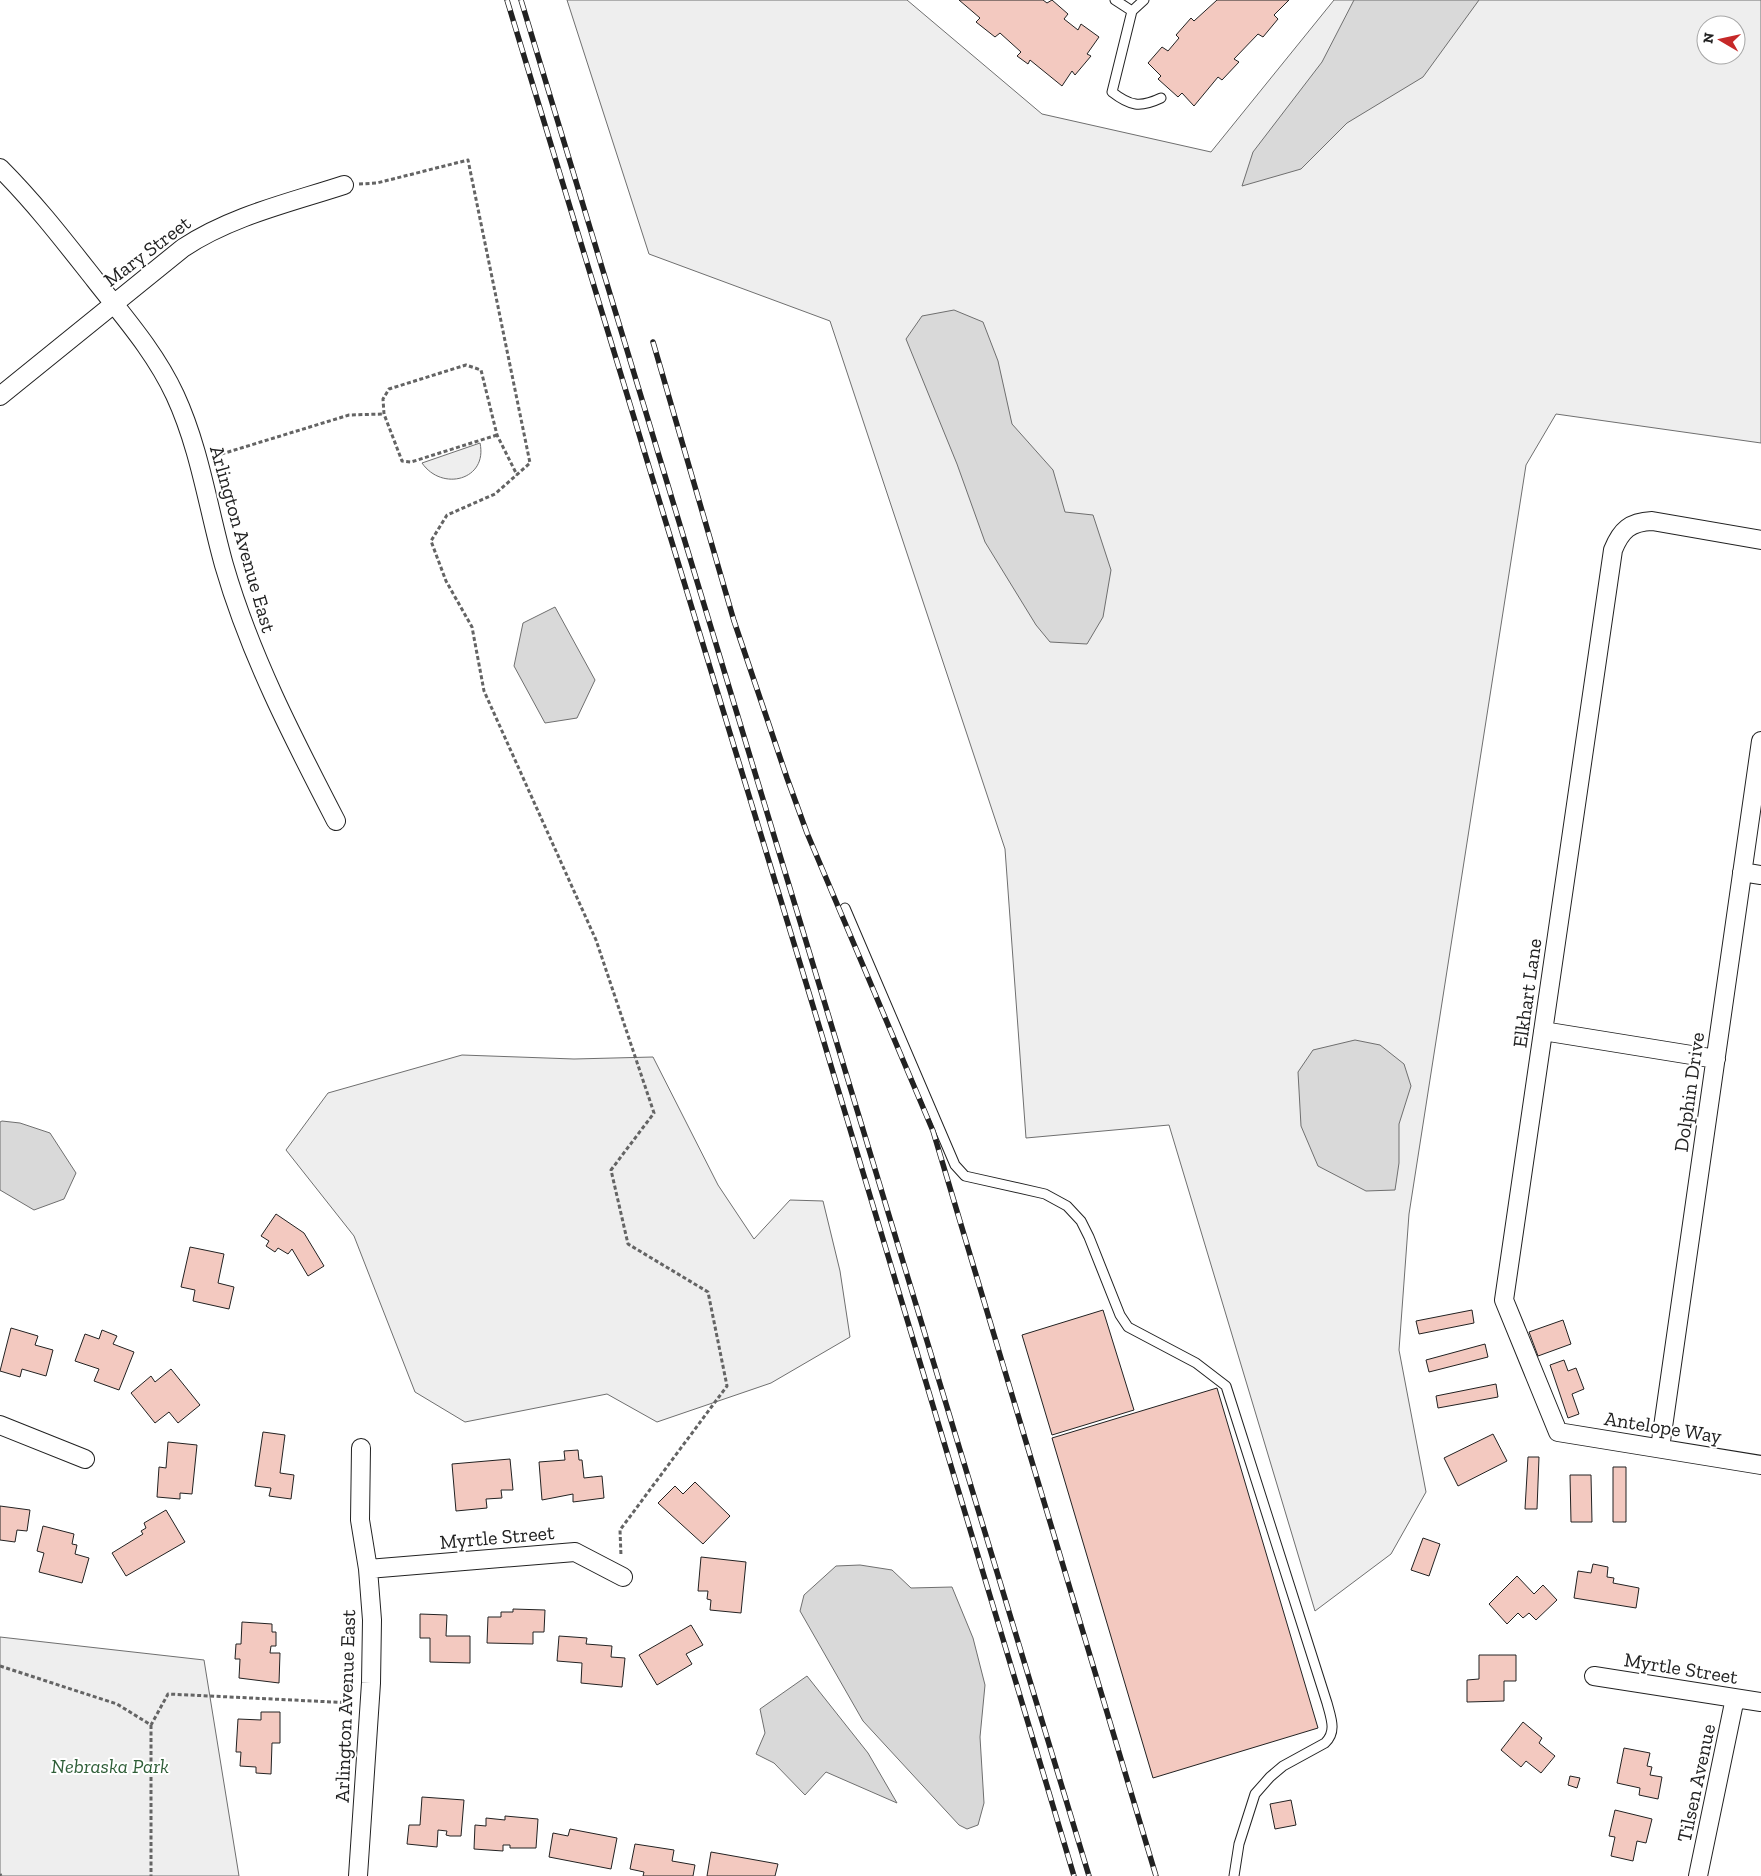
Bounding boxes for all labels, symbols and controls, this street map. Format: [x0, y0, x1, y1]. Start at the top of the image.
north arrow [1696, 15, 1746, 65]
text: N [1699, 31, 1718, 45]
street label: Mary Street [99, 210, 196, 291]
street label: Arlington Avenue East [205, 443, 281, 636]
street label: Elkhart Lane [1507, 937, 1547, 1049]
street label: Dolphin Drive [1669, 1031, 1709, 1153]
street label: Antelope Way [1603, 1406, 1724, 1448]
street label: Myrtle Street [439, 1520, 556, 1554]
street label: Arlington Avenue East [330, 1608, 360, 1803]
street label: Myrtle Street [1622, 1647, 1740, 1689]
street label: Tilsen Avenue [1672, 1722, 1720, 1844]
park label: Nebraska Park [51, 1754, 169, 1778]

